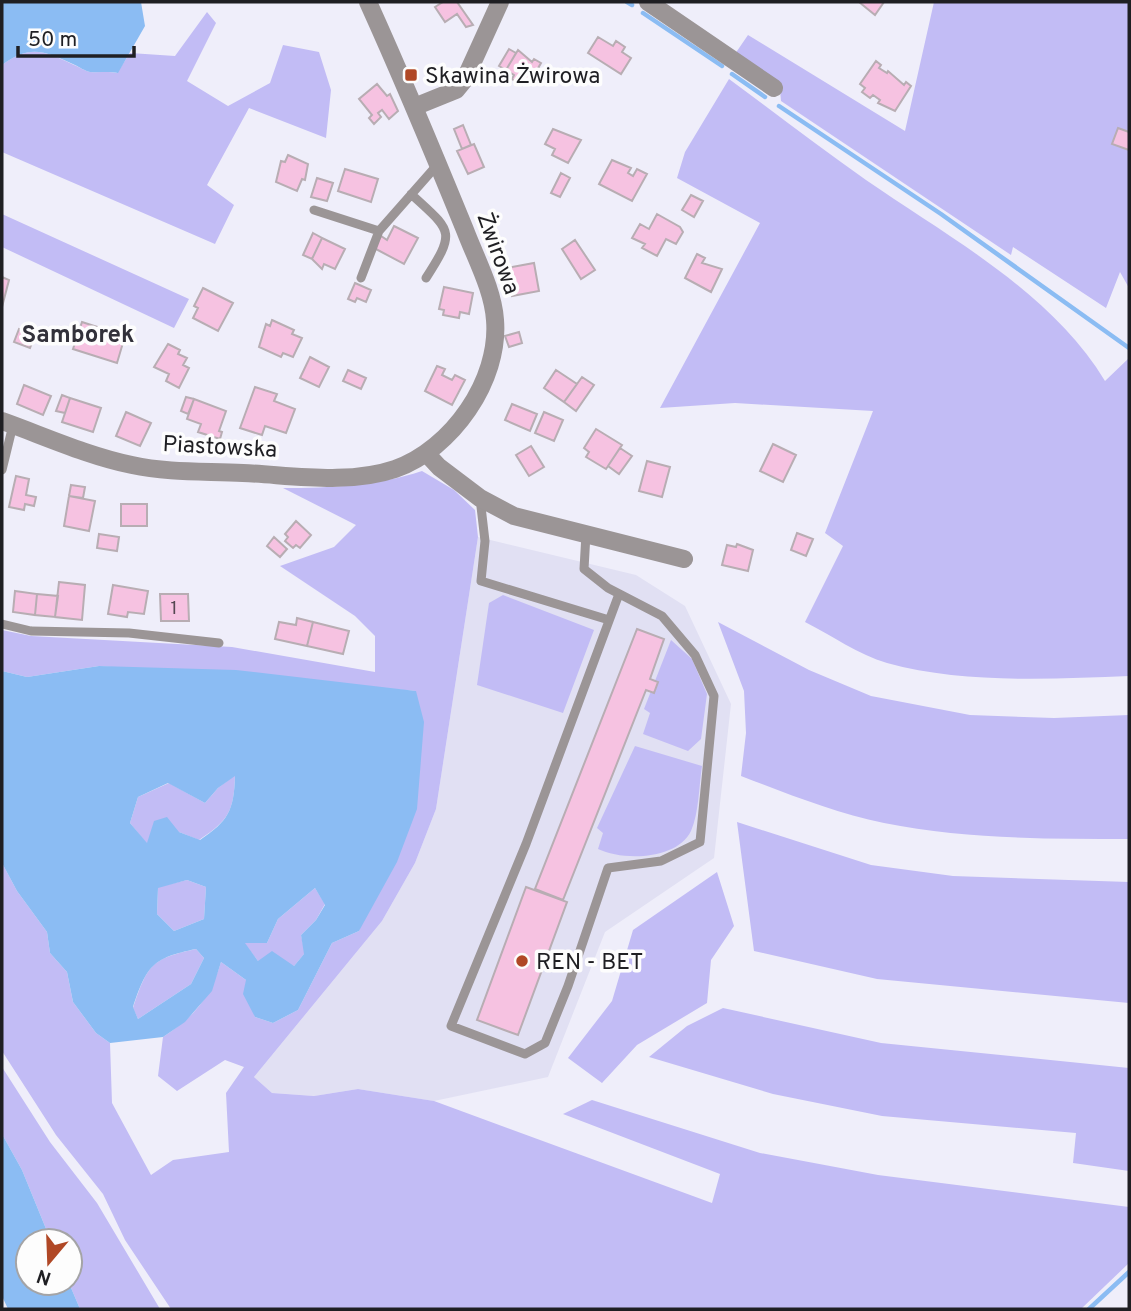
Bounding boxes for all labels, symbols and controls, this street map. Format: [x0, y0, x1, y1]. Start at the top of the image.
scale bar [18, 14, 133, 58]
text: 50 m [28, 27, 77, 54]
place label: Skawina Żwirowa [425, 62, 600, 92]
marker: Skawina Żwirowa [403, 67, 419, 83]
street label: Żwirowa [468, 208, 526, 299]
district label: Samborek [22, 321, 134, 351]
street label: Piastowska [162, 431, 278, 466]
house number: 1 [170, 597, 178, 621]
place label: REN - BET [536, 949, 643, 978]
marker: REN - BET [514, 953, 530, 969]
north arrow [14, 1227, 84, 1297]
text: N [34, 1263, 54, 1290]

